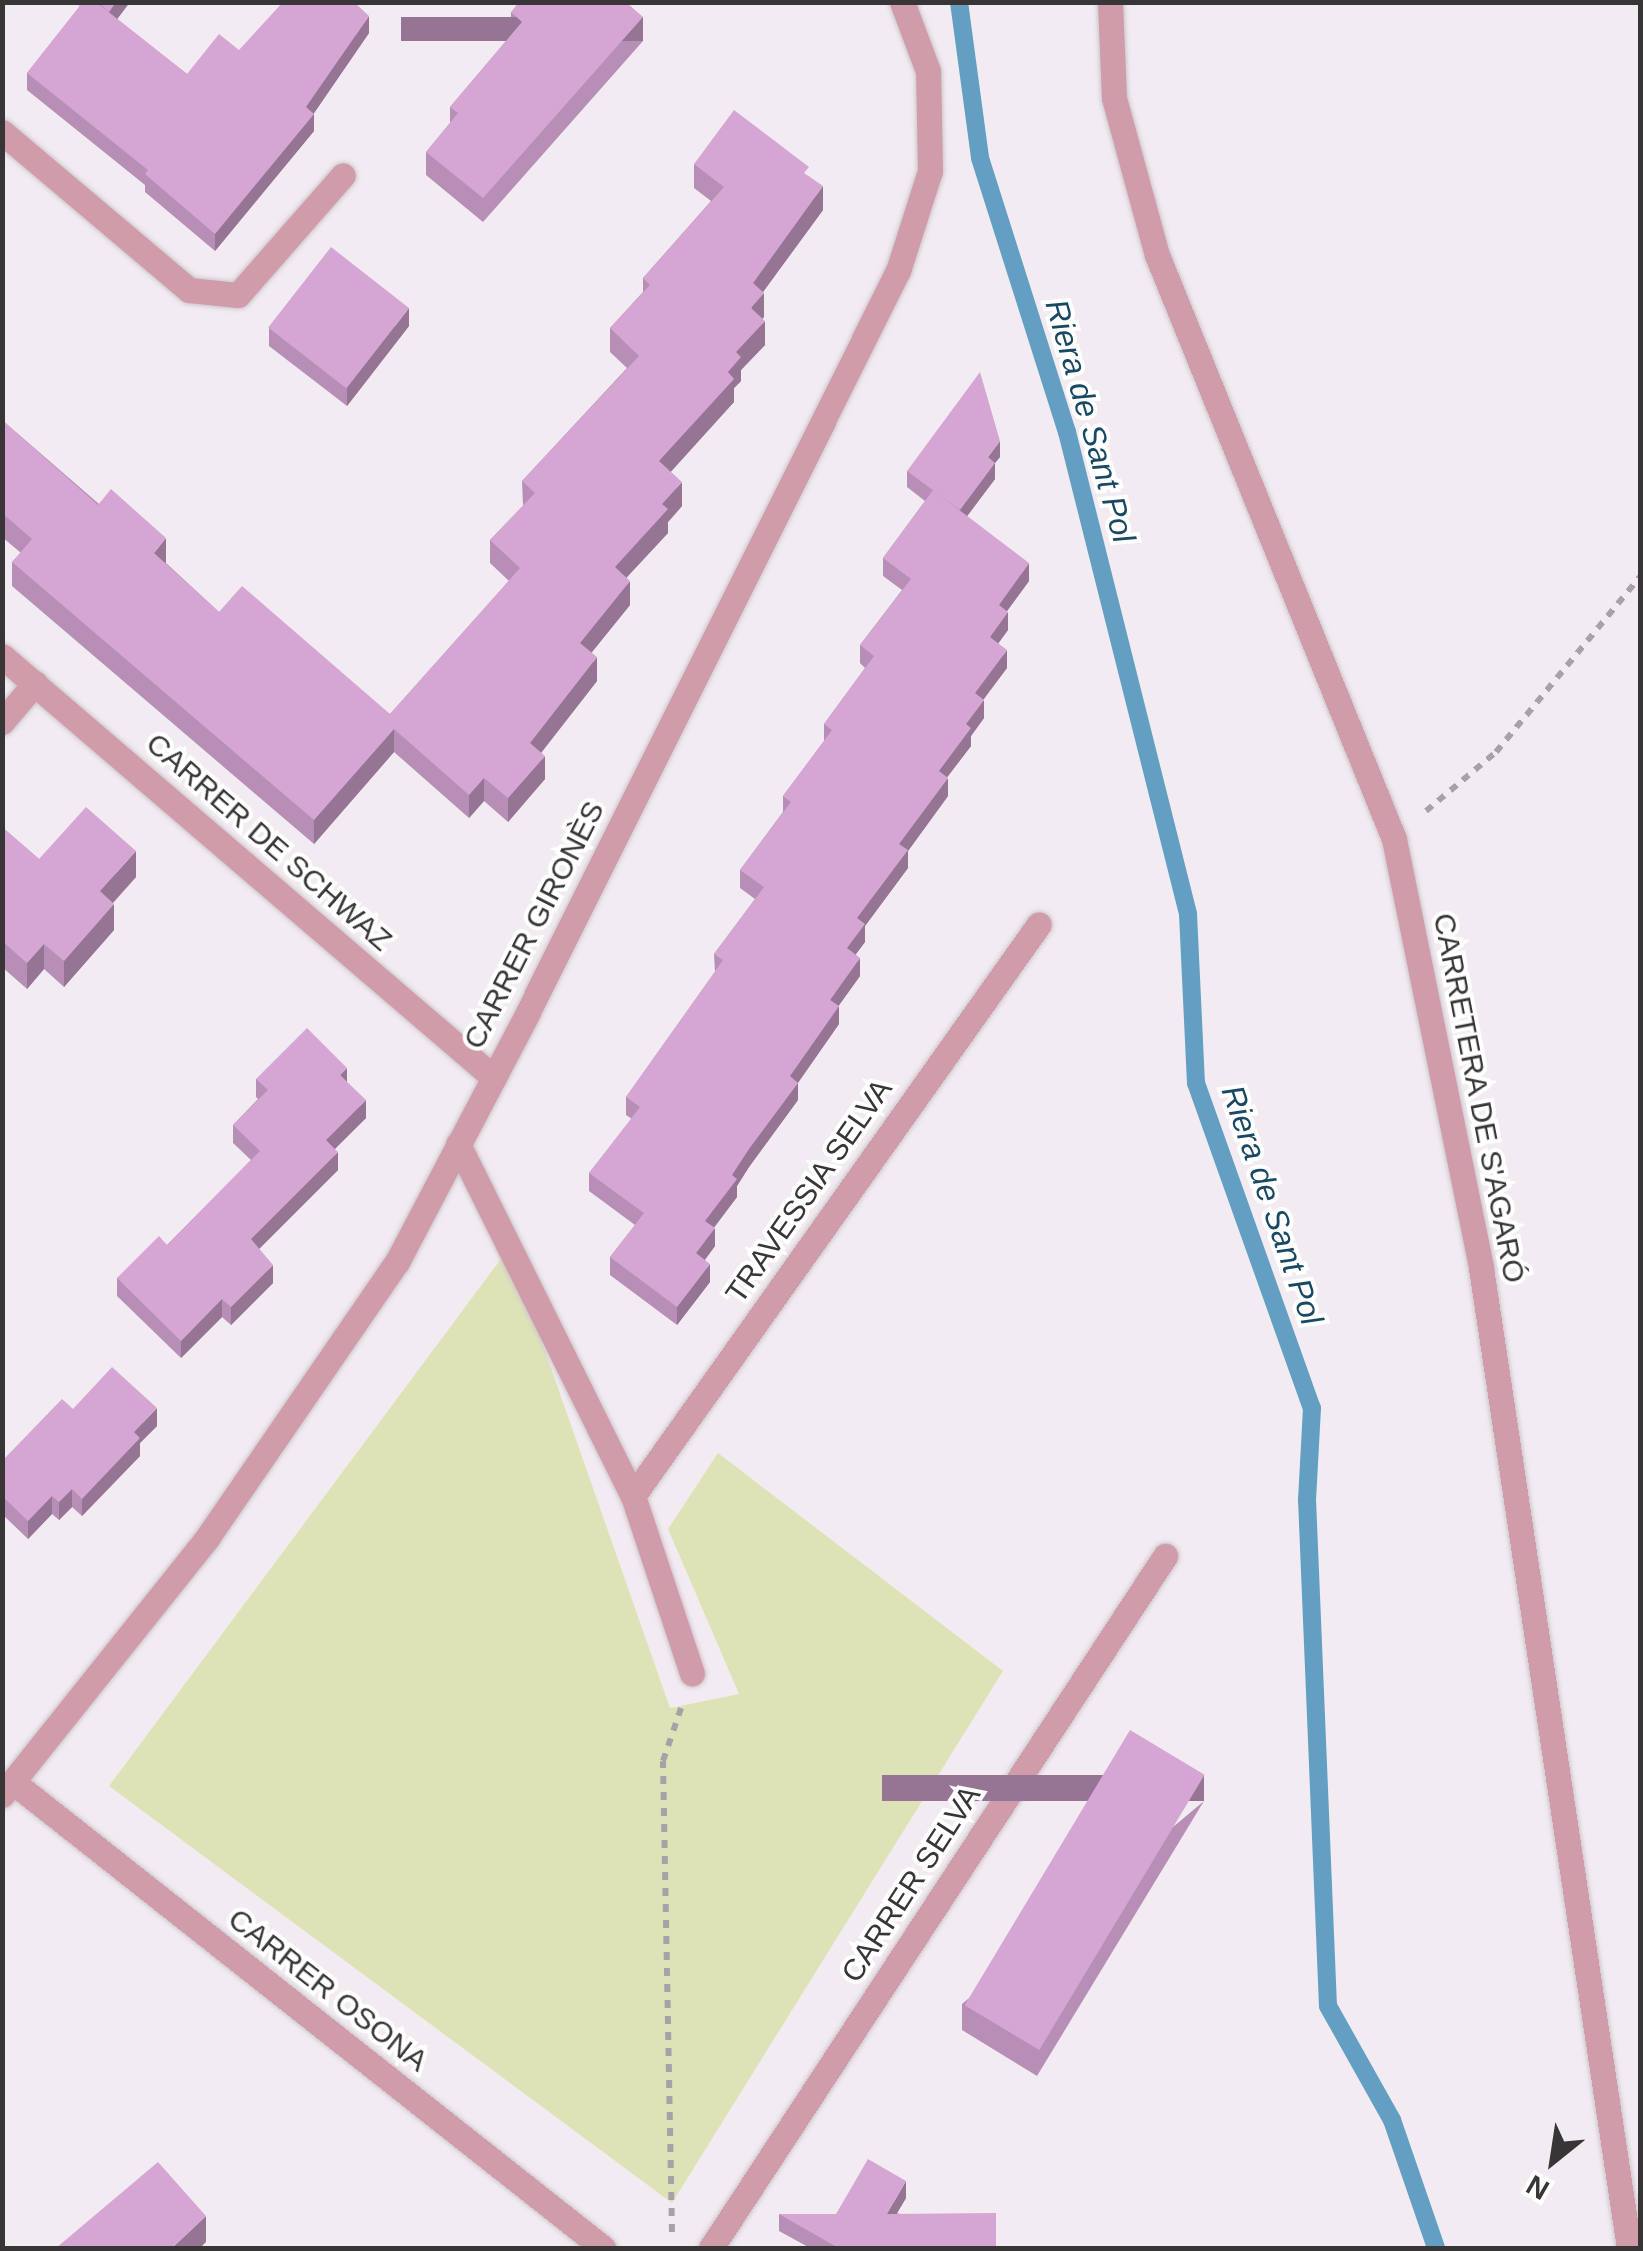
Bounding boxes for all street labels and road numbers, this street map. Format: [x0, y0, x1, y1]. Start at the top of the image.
street label: CARRER DE SCHWAZ [139, 725, 399, 959]
street label: CARRER GIRONÈS [456, 795, 612, 1055]
street label: CARRETERA DE S'AGARÓ [1425, 909, 1533, 1287]
street label: TRAVESSIA SELVA [718, 1071, 900, 1311]
street label: CARRER SELVA [834, 1779, 988, 1989]
street label: CARRER OSONA [221, 1901, 435, 2079]

